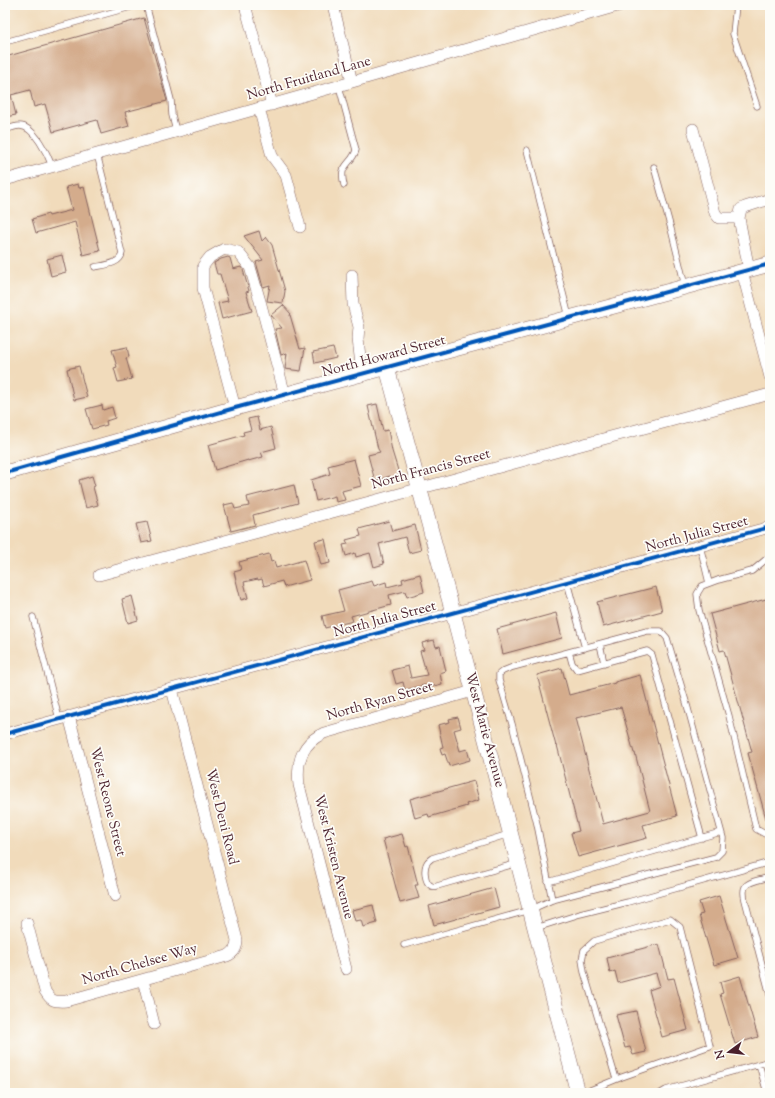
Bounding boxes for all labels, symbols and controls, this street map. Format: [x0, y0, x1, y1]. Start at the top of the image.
street label: North Fruitland Lane [245, 52, 373, 106]
street label: North Howard Street [320, 331, 448, 383]
street label: North Francis Street [369, 444, 493, 495]
street label: North Julia Street [643, 512, 751, 558]
street label: North Julia Street [331, 597, 439, 643]
street label: West Marie Avenue [459, 670, 509, 790]
street label: North Ryan Street [324, 677, 436, 727]
street label: West Reone Street [84, 745, 130, 859]
street label: West Deni Road [199, 767, 243, 867]
street label: West Kristen Avenue [308, 793, 358, 921]
street label: North Chelsee Way [80, 939, 200, 991]
north arrow [709, 1032, 749, 1072]
text: N [711, 1048, 729, 1062]

